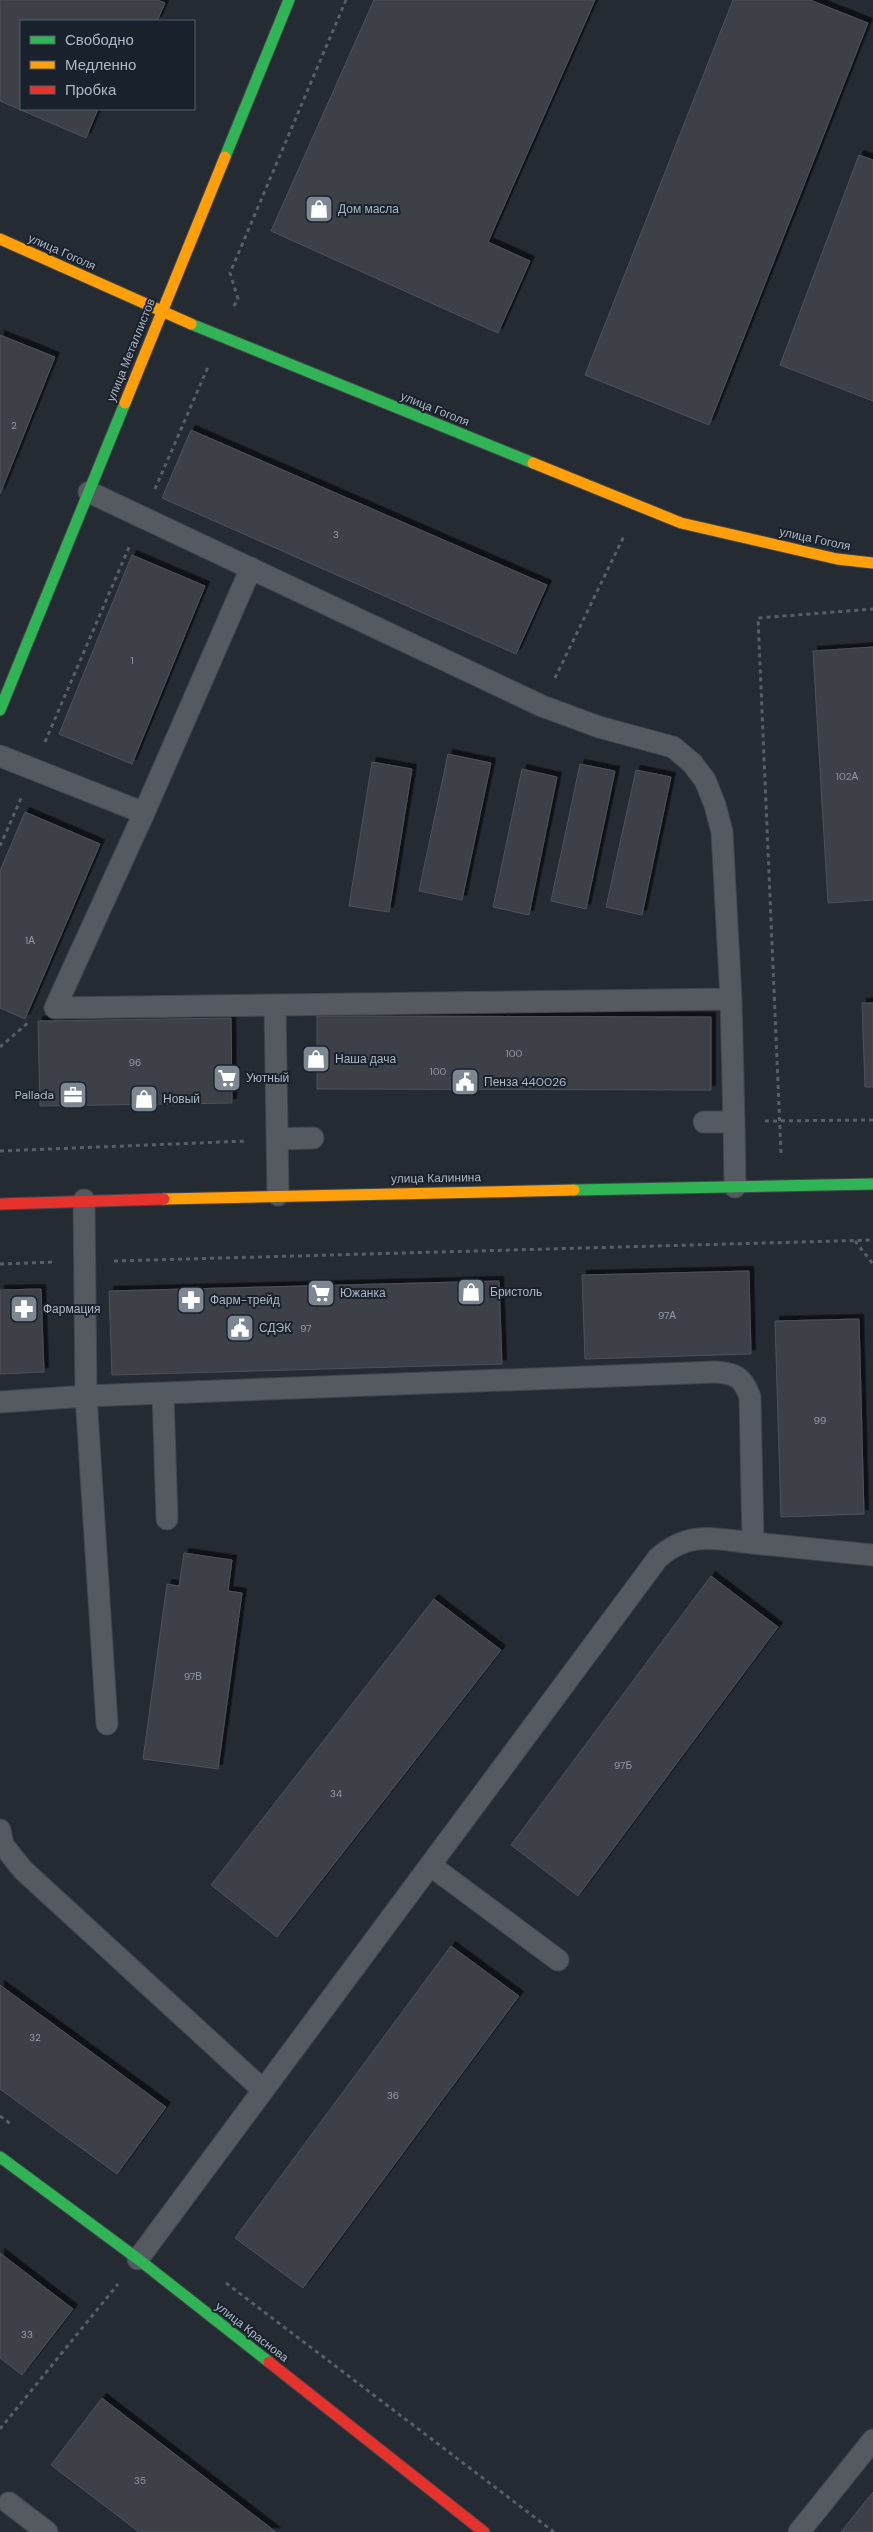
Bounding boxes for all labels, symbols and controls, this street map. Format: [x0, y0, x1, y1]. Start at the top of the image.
legend [20, 20, 195, 110]
text: Свободно [65, 30, 134, 50]
text: Медленно [65, 55, 136, 75]
text: Пробка [65, 80, 117, 100]
shop icon: Дом масла [304, 194, 334, 224]
place label: Дом масла [338, 201, 399, 217]
street label: улица Гоголя [26, 230, 98, 274]
street label: улица Металлистов [103, 296, 159, 404]
street label: улица Гоголя [398, 388, 472, 430]
house number: 2 [11, 419, 17, 432]
street label: улица Гоголя [778, 524, 852, 554]
house number: 3 [333, 528, 339, 541]
house number: 1 [130, 654, 134, 667]
house number: 102А [836, 770, 858, 783]
house number: 1А [25, 934, 35, 947]
shop icon: Наша дача [301, 1044, 331, 1074]
house number: 100 [506, 1047, 523, 1060]
place label: Наша дача [335, 1051, 396, 1067]
house number: 96 [129, 1056, 141, 1069]
supermarket icon: Уютный [212, 1063, 242, 1093]
house number: 100 [430, 1065, 447, 1078]
public building icon: Пенза 440026 [450, 1067, 480, 1097]
place label: Уютный [246, 1070, 289, 1086]
place label: Пенза 440026 [484, 1074, 567, 1090]
office icon: Pallada [58, 1080, 88, 1110]
shop icon: Новый [129, 1084, 159, 1114]
place label: Pallada [15, 1087, 54, 1103]
place label: Новый [163, 1091, 200, 1107]
street label: улица Калинина [391, 1169, 482, 1187]
shop icon: Бристоль [456, 1277, 486, 1307]
supermarket icon: Южанка [306, 1278, 336, 1308]
place label: Бристоль [490, 1284, 542, 1300]
pharmacy icon: Фарм-трейд [176, 1285, 206, 1315]
place label: Южанка [340, 1285, 386, 1301]
place label: Фарм-трейд [210, 1292, 280, 1308]
pharmacy icon: Фармация [9, 1294, 39, 1324]
place label: Фармация [43, 1301, 100, 1317]
house number: 97А [658, 1309, 676, 1322]
public building icon: СДЭК [225, 1313, 255, 1343]
place label: СДЭК [259, 1320, 291, 1336]
house number: 97 [300, 1322, 312, 1335]
house number: 99 [814, 1414, 826, 1427]
house number: 97В [184, 1670, 202, 1683]
house number: 97Б [614, 1759, 632, 1772]
house number: 34 [330, 1787, 342, 1800]
house number: 32 [29, 2031, 41, 2044]
house number: 36 [387, 2089, 399, 2102]
street label: улица Краснова [212, 2298, 292, 2366]
house number: 33 [21, 2328, 33, 2341]
house number: 35 [134, 2474, 146, 2487]

